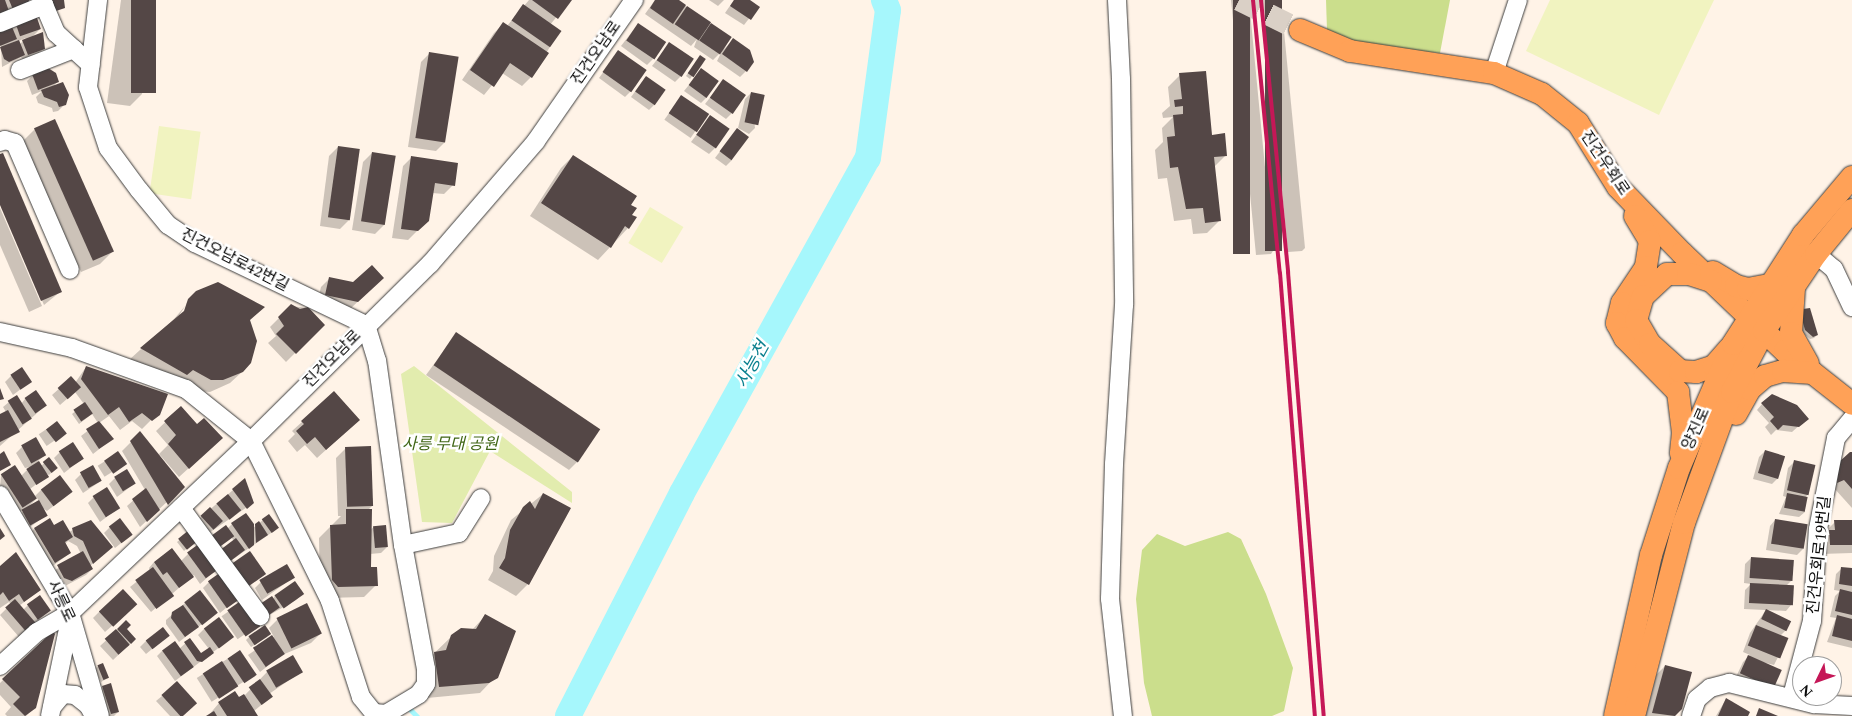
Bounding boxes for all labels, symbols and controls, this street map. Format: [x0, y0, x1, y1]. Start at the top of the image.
street label: 진건오남로 [567, 17, 625, 89]
street label: 진건우회로 [1576, 127, 1634, 199]
street label: 진건오남로42번길 [178, 224, 292, 296]
street label: 진건오남로 [299, 326, 365, 392]
water label: 사능천 [732, 338, 774, 392]
street label: 양진로 [1678, 405, 1714, 453]
park label: 사릉 무대 공원 [402, 434, 498, 454]
street label: 진건우회로19번길 [1803, 495, 1835, 615]
street label: 사릉로 [43, 577, 79, 625]
north arrow [1792, 656, 1842, 706]
text: N [1795, 679, 1818, 702]

